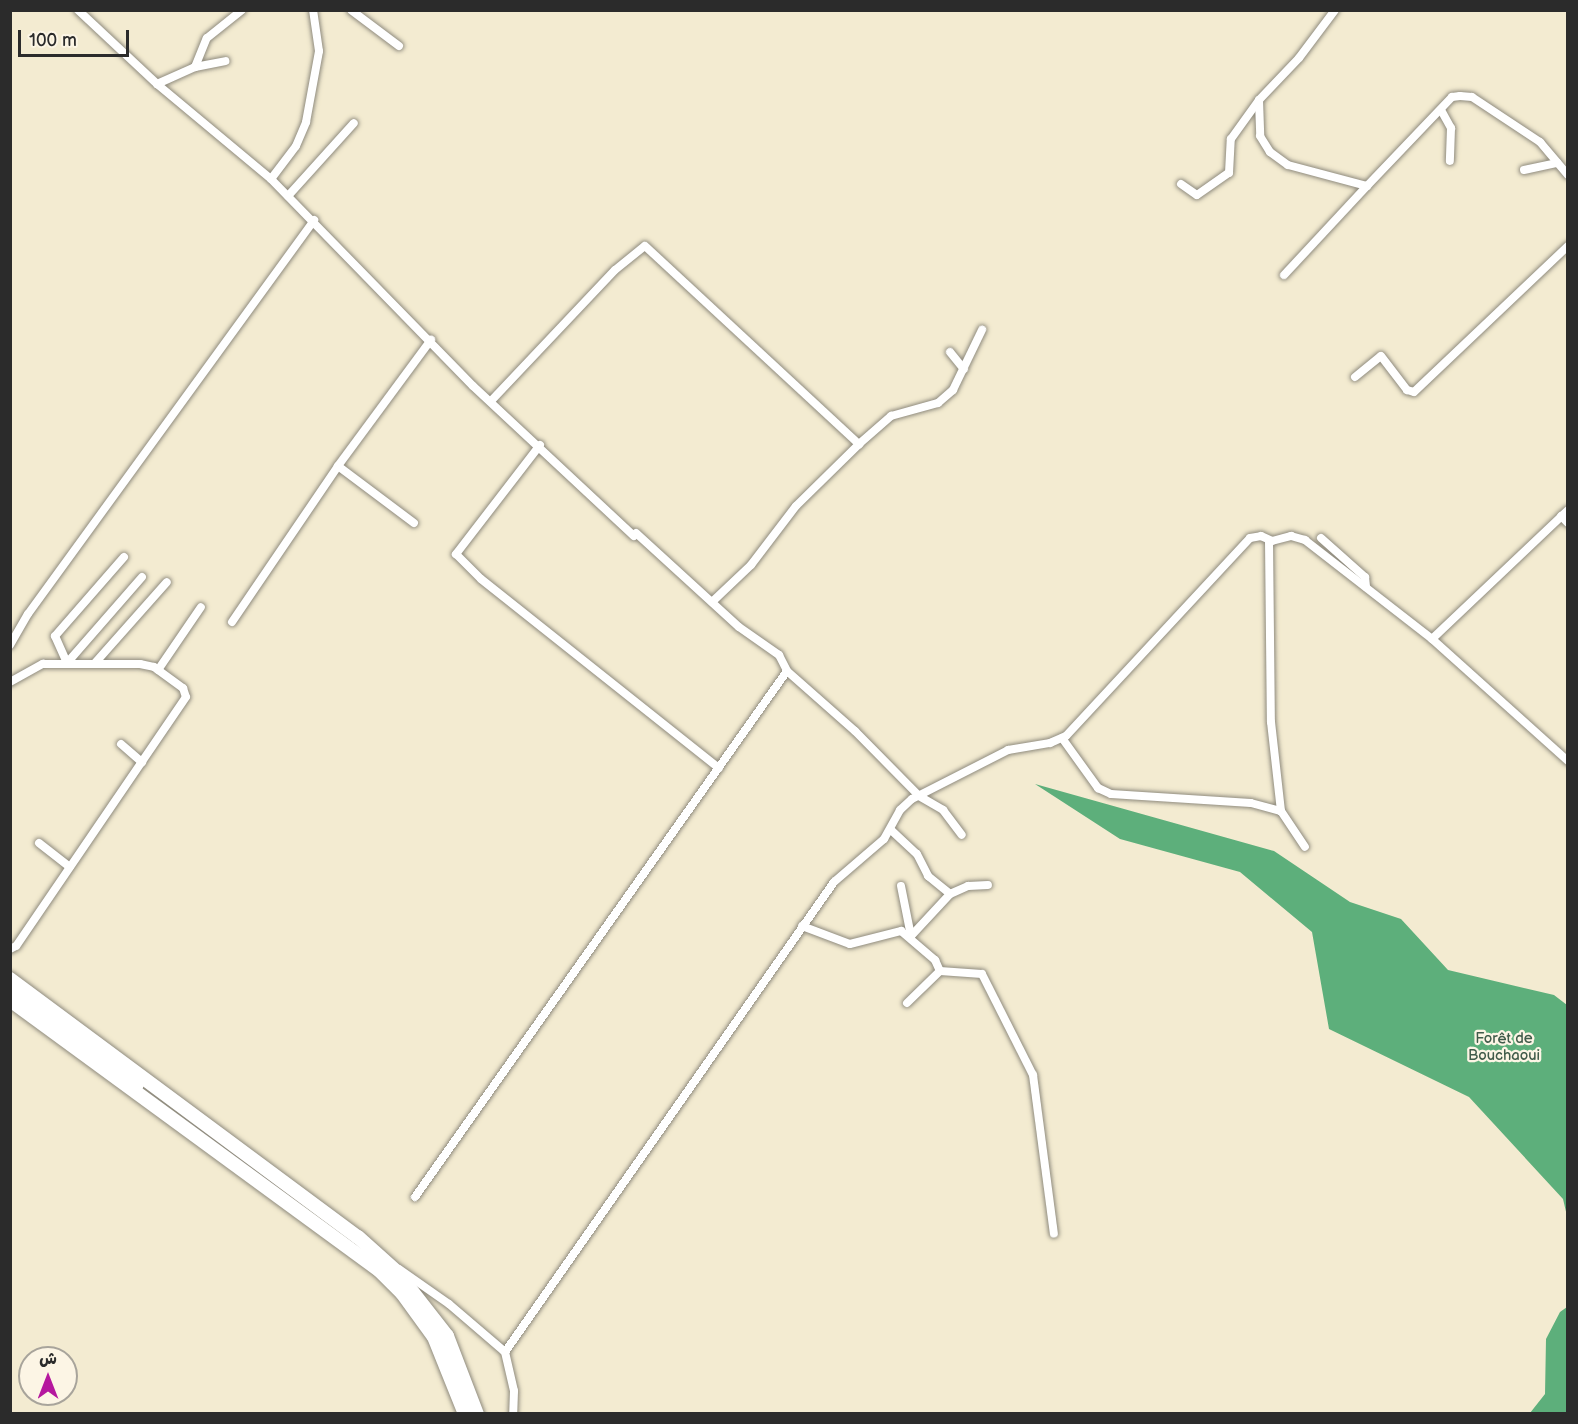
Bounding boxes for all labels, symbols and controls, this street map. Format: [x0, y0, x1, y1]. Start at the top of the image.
scale bar [21, 18, 132, 56]
text: 100 m [29, 30, 77, 51]
park label: Forêt de Bouchaoui [1468, 1029, 1540, 1064]
north arrow [18, 1346, 78, 1406]
text: ش [39, 1350, 57, 1369]

